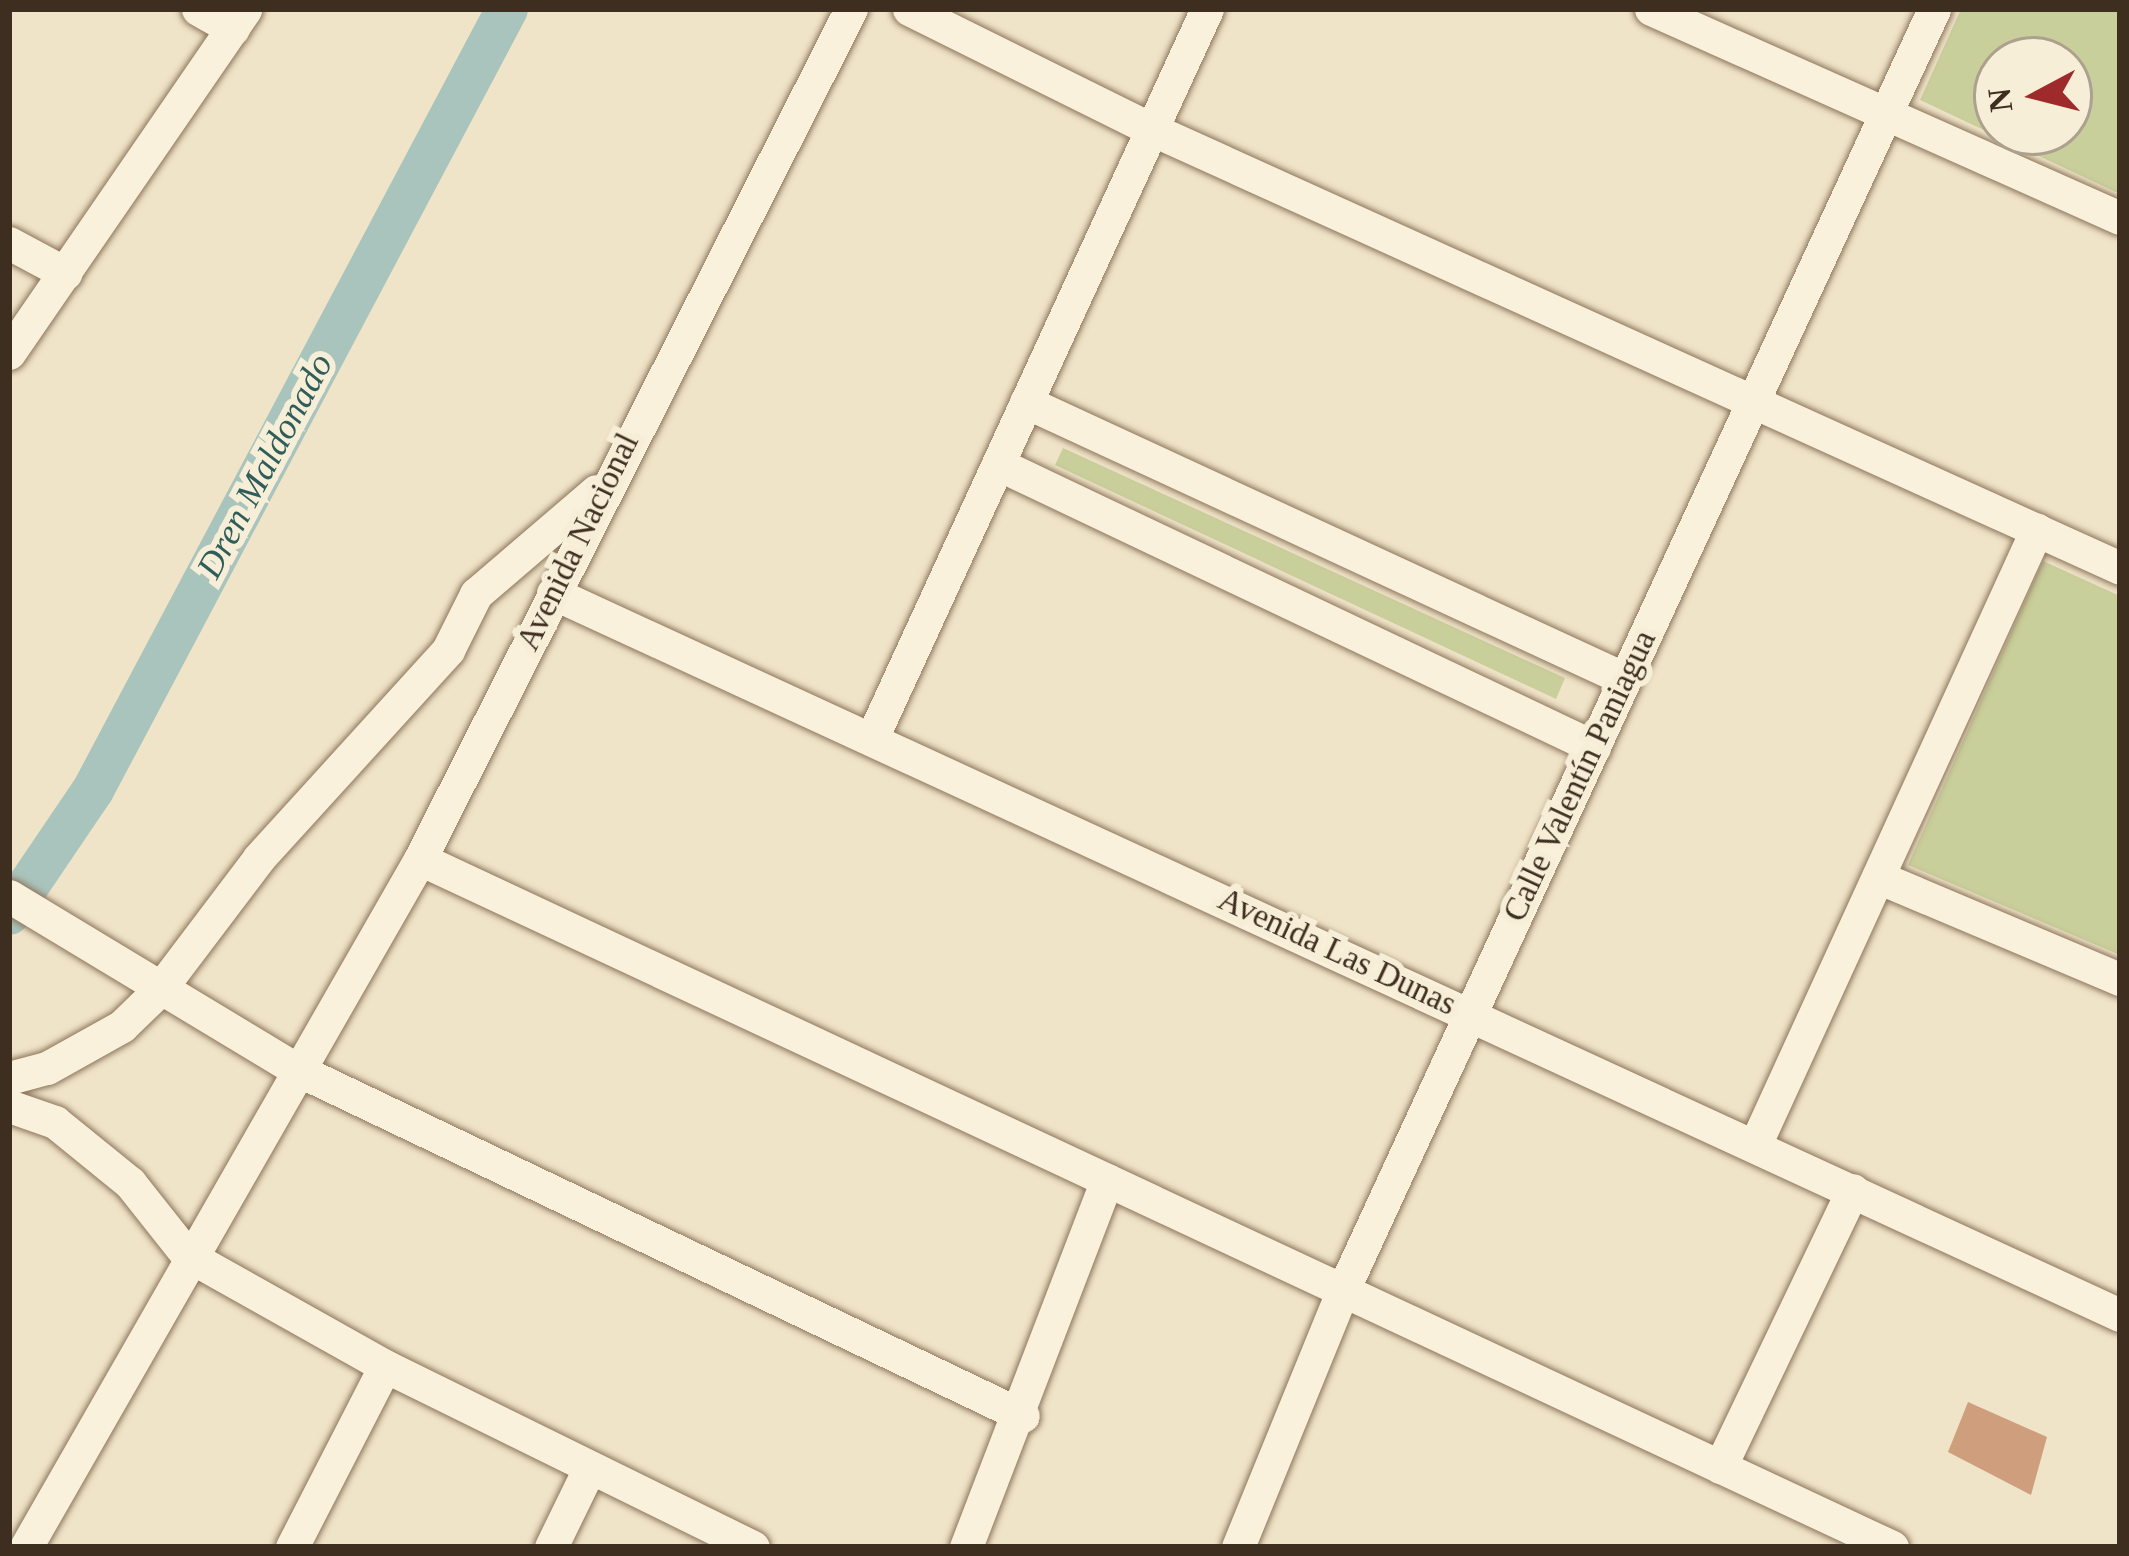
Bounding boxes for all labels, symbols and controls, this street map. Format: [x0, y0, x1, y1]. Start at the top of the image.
north arrow [1973, 36, 2093, 156]
text: N [1981, 86, 2020, 114]
water label: Dren Maldonado [188, 347, 342, 585]
street label: Avenida Nacional [508, 427, 648, 657]
street label: Calle Valentín Paniagua [1495, 624, 1665, 928]
street label: Avenida Las Dunas [1212, 880, 1462, 1024]

